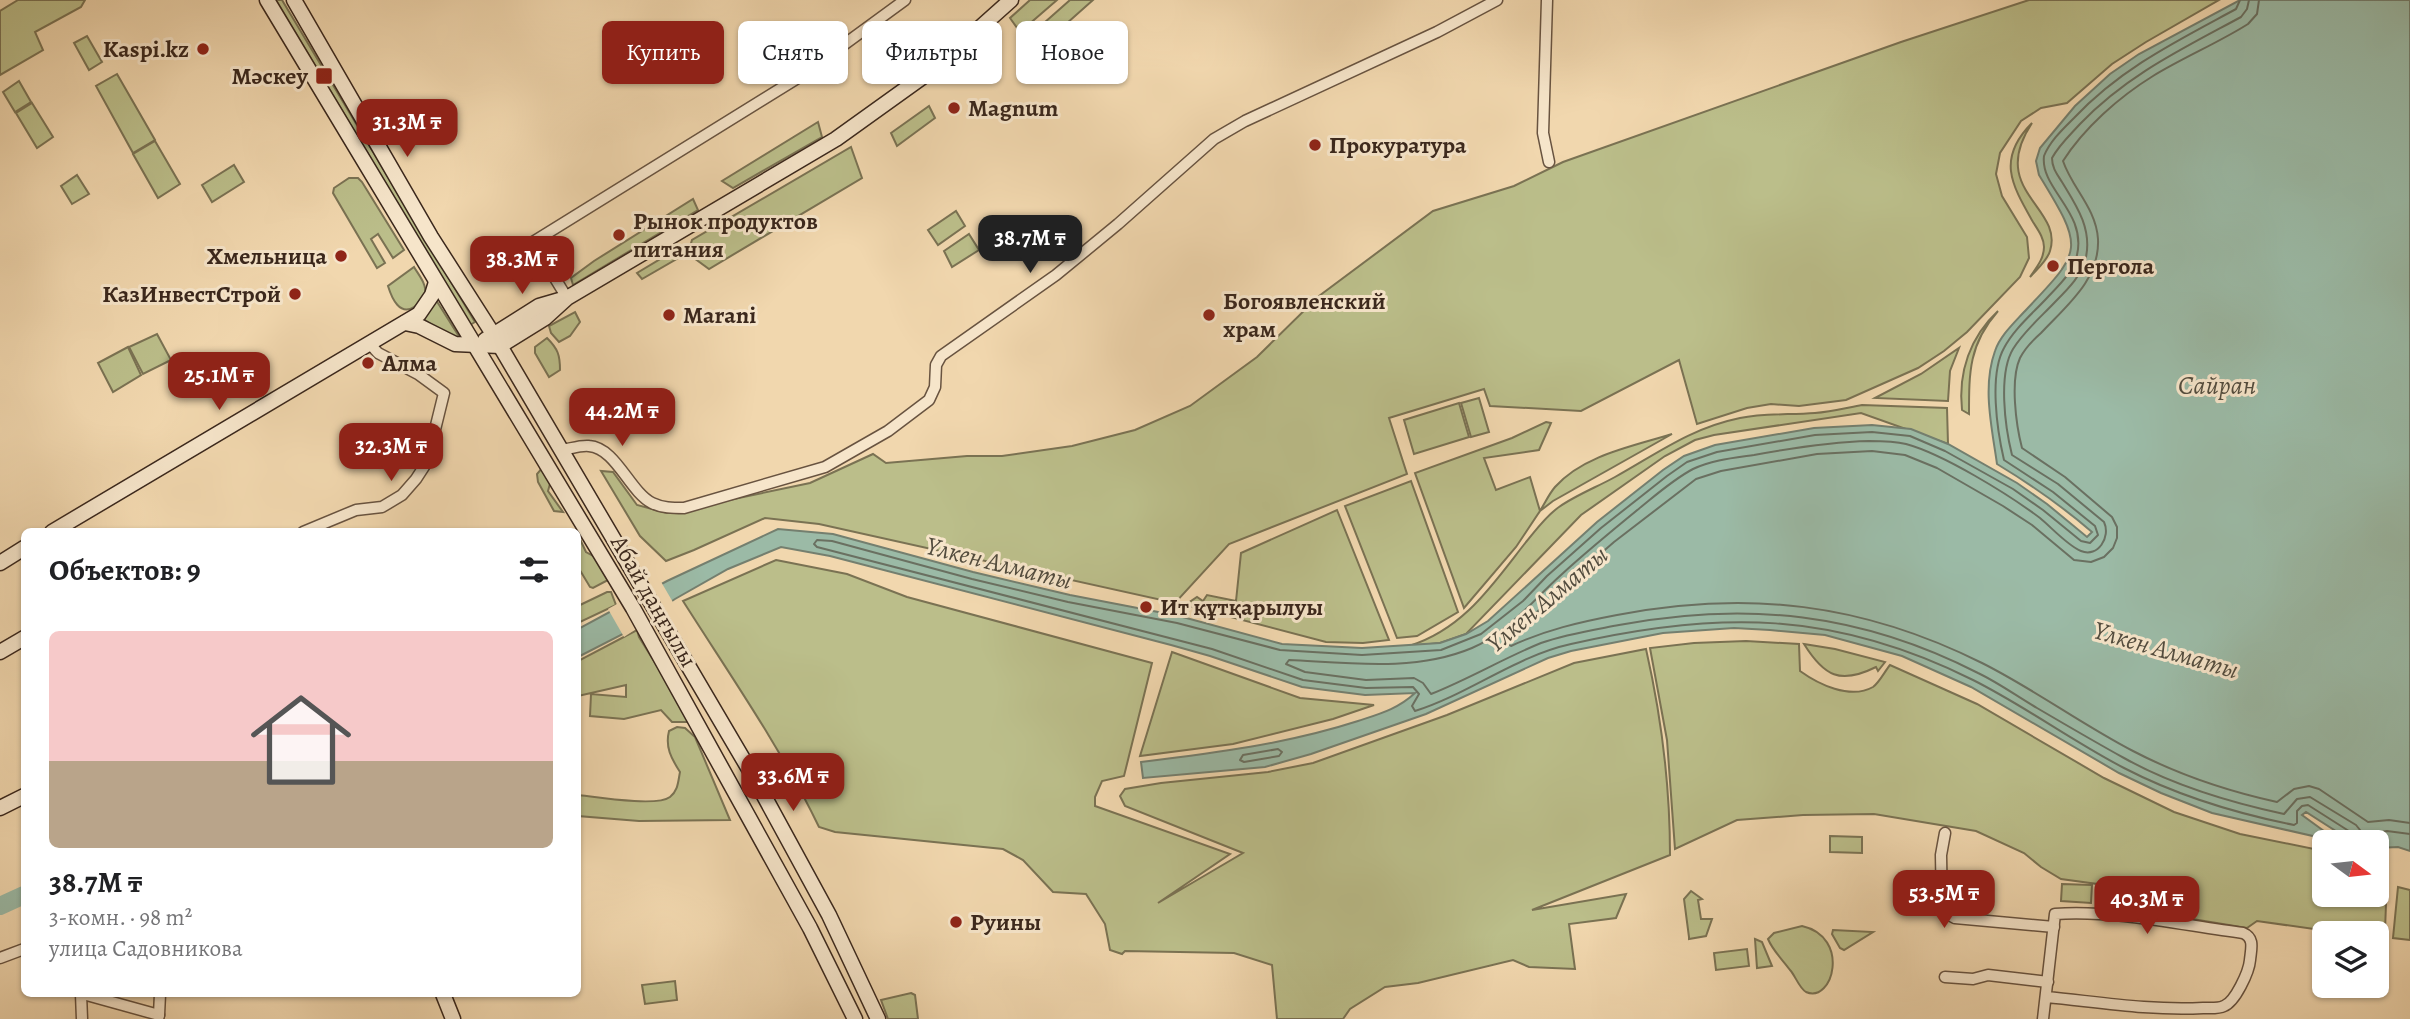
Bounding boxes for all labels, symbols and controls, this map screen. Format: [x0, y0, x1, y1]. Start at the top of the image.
chip: Купить [602, 21, 724, 84]
chip: Снять [738, 21, 848, 84]
chip: Фильтры [862, 21, 1002, 84]
chip: Новое [1016, 21, 1128, 84]
place label: Kaspi.kz [103, 33, 189, 65]
marker: Kaspi.kz [195, 41, 211, 57]
place label: Мәскеу [232, 60, 308, 92]
marker: Мәскеу [314, 66, 334, 86]
place label: Magnum [968, 92, 1058, 124]
pin: 31.3M ₸ [342, 100, 472, 159]
marker: Magnum [946, 100, 962, 116]
text: 31.3M ₸ [373, 106, 441, 137]
place label: Прокуратура [1329, 129, 1467, 161]
marker: Прокуратура [1307, 137, 1323, 153]
place label: Рынок продуктов питания [633, 205, 818, 265]
pin: 38.7M ₸ [965, 216, 1095, 275]
text: 38.7M ₸ [994, 222, 1066, 253]
marker: Рынок продуктов питания [611, 227, 627, 243]
pin: 38.3M ₸ [457, 236, 587, 296]
place label: Хмельница [207, 240, 328, 272]
text: 38.3M ₸ [486, 243, 558, 274]
marker: Хмельница [333, 248, 349, 264]
place label: Пергола [2067, 250, 2155, 282]
marker: Пергола [2045, 258, 2061, 274]
place label: КазИнвестСтрой [102, 278, 281, 310]
place label: Богоявленский храм [1223, 285, 1386, 345]
marker: КазИнвестСтрой [287, 286, 303, 302]
place label: Marani [683, 299, 756, 331]
marker: Marani [661, 307, 677, 323]
marker: Богоявленский храм [1201, 307, 1217, 323]
place label: Алма [381, 347, 438, 379]
pin: 25.1M ₸ [154, 352, 284, 412]
marker: Алма [360, 355, 376, 371]
text: 25.1M ₸ [184, 359, 254, 390]
water label: Сайран [2178, 368, 2256, 403]
pin: 44.2M ₸ [557, 388, 687, 448]
text: 44.2M ₸ [585, 395, 659, 426]
pin: 32.3M ₸ [326, 424, 456, 483]
text: 32.3M ₸ [355, 430, 427, 461]
street label: Абай даңғылы [603, 528, 705, 673]
water label: Үлкен Алматы [922, 528, 1076, 598]
water label: Үлкен Алматы [1479, 537, 1616, 660]
text: Объектов: 9 [49, 550, 201, 590]
icon: filters [515, 551, 553, 589]
place label: Ит құтқарылуы [1160, 591, 1323, 623]
marker: Ит құтқарылуы [1138, 599, 1154, 615]
water label: Үлкен Алматы [2089, 613, 2243, 687]
icon: home [238, 677, 364, 803]
pin: 33.6M ₸ [728, 754, 858, 813]
text: 33.6M ₸ [757, 760, 829, 791]
north arrow [2312, 830, 2389, 906]
map controls [2312, 830, 2389, 998]
text: 38.7M ₸ [49, 862, 142, 902]
pin: 53.5M ₸ [1879, 870, 2009, 930]
pin: 40.3M ₸ [2082, 876, 2212, 936]
text: 53.5M ₸ [1909, 877, 1979, 908]
text: 40.3M ₸ [2110, 883, 2184, 914]
text: 3-комн. · 98 m² [49, 902, 192, 933]
place label: Руины [970, 906, 1041, 938]
marker: Руины [948, 914, 964, 930]
button: layers [2312, 921, 2389, 998]
text: улица Садовникова [49, 933, 243, 964]

